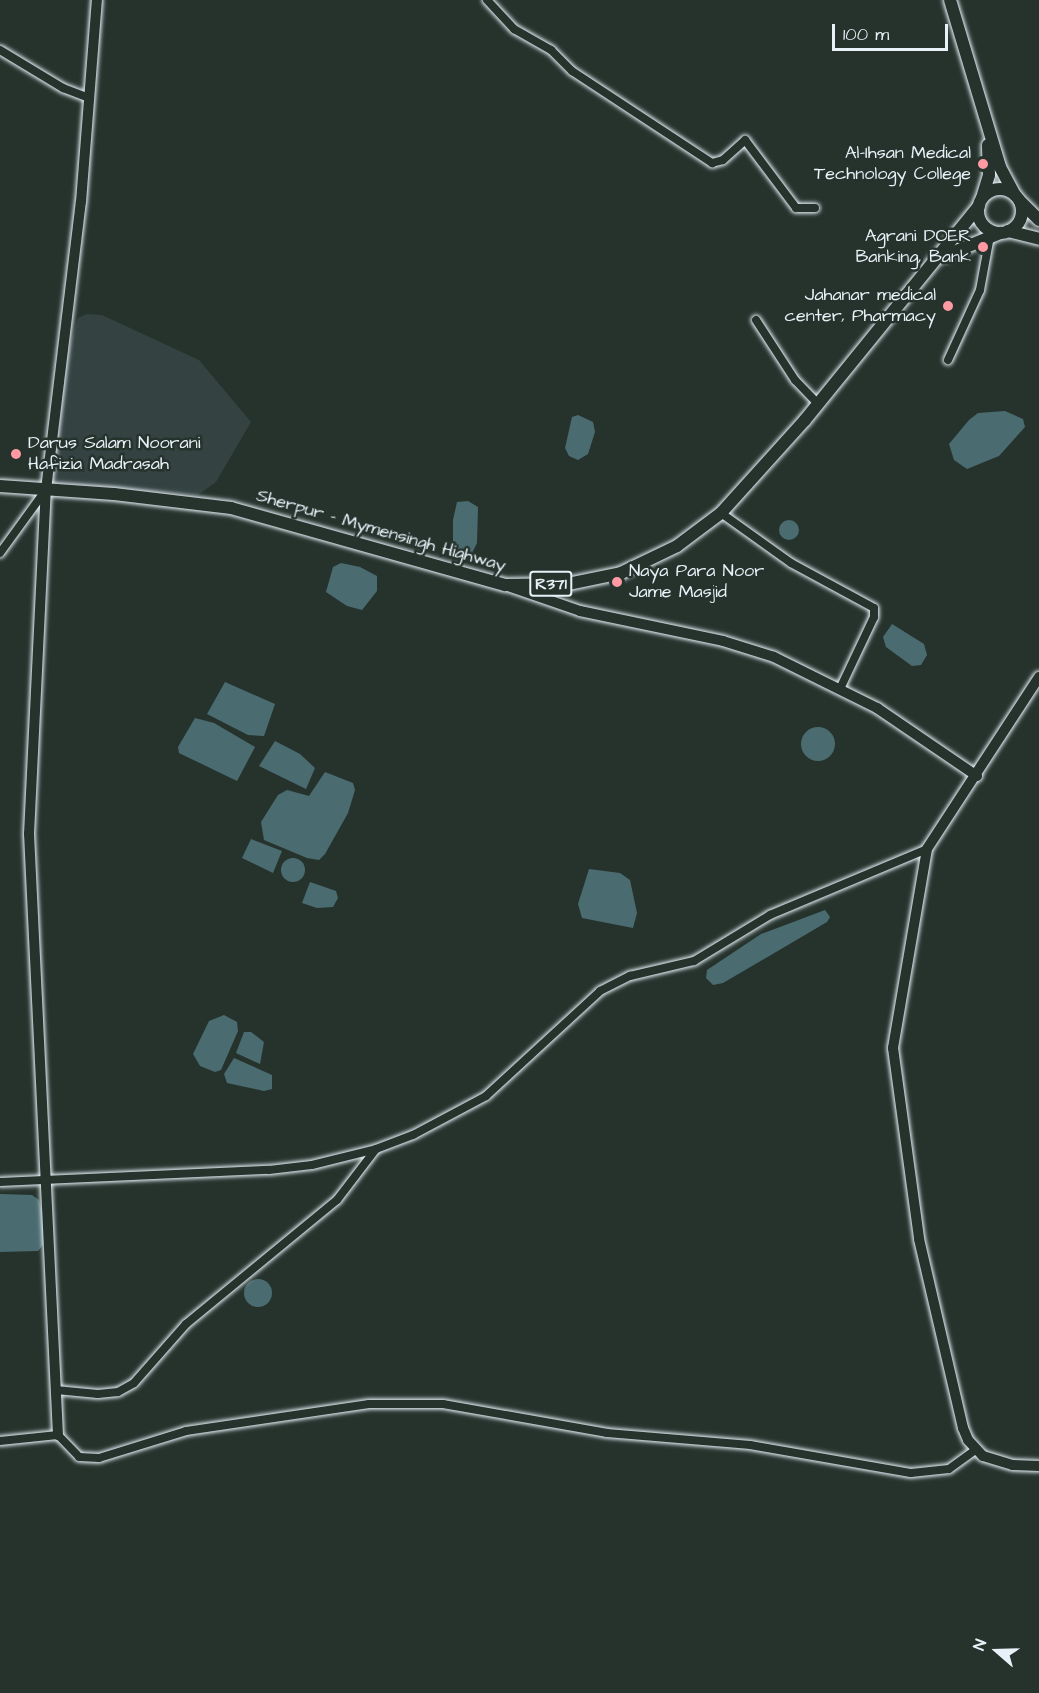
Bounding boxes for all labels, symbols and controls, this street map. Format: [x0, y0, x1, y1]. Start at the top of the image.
scale bar [835, 12, 950, 50]
text: 100 m [843, 22, 889, 47]
place label: Al-Ihsan Medical Technology College [814, 143, 971, 186]
marker: Al-Ihsan Medical Technology College [976, 157, 990, 171]
place label: Agrani DOER Banking, Bank [856, 226, 971, 268]
marker: Agrani DOER Banking, Bank [976, 240, 990, 254]
place label: Jahanar medical center, Pharmacy [785, 285, 936, 328]
marker: Jahanar medical center, Pharmacy [941, 299, 955, 313]
place label: Darus Salam Noorani Hafizia Madrasah [28, 433, 200, 476]
marker: Darus Salam Noorani Hafizia Madrasah [9, 447, 23, 461]
street label: Sherpur - Mymensingh Highway [254, 485, 508, 577]
place label: Naya Para Noor Jame Masjid [629, 561, 764, 604]
road number: R371 [528, 571, 574, 597]
marker: Naya Para Noor Jame Masjid [610, 575, 624, 589]
north arrow [967, 1621, 1027, 1681]
text: N [968, 1636, 992, 1653]

